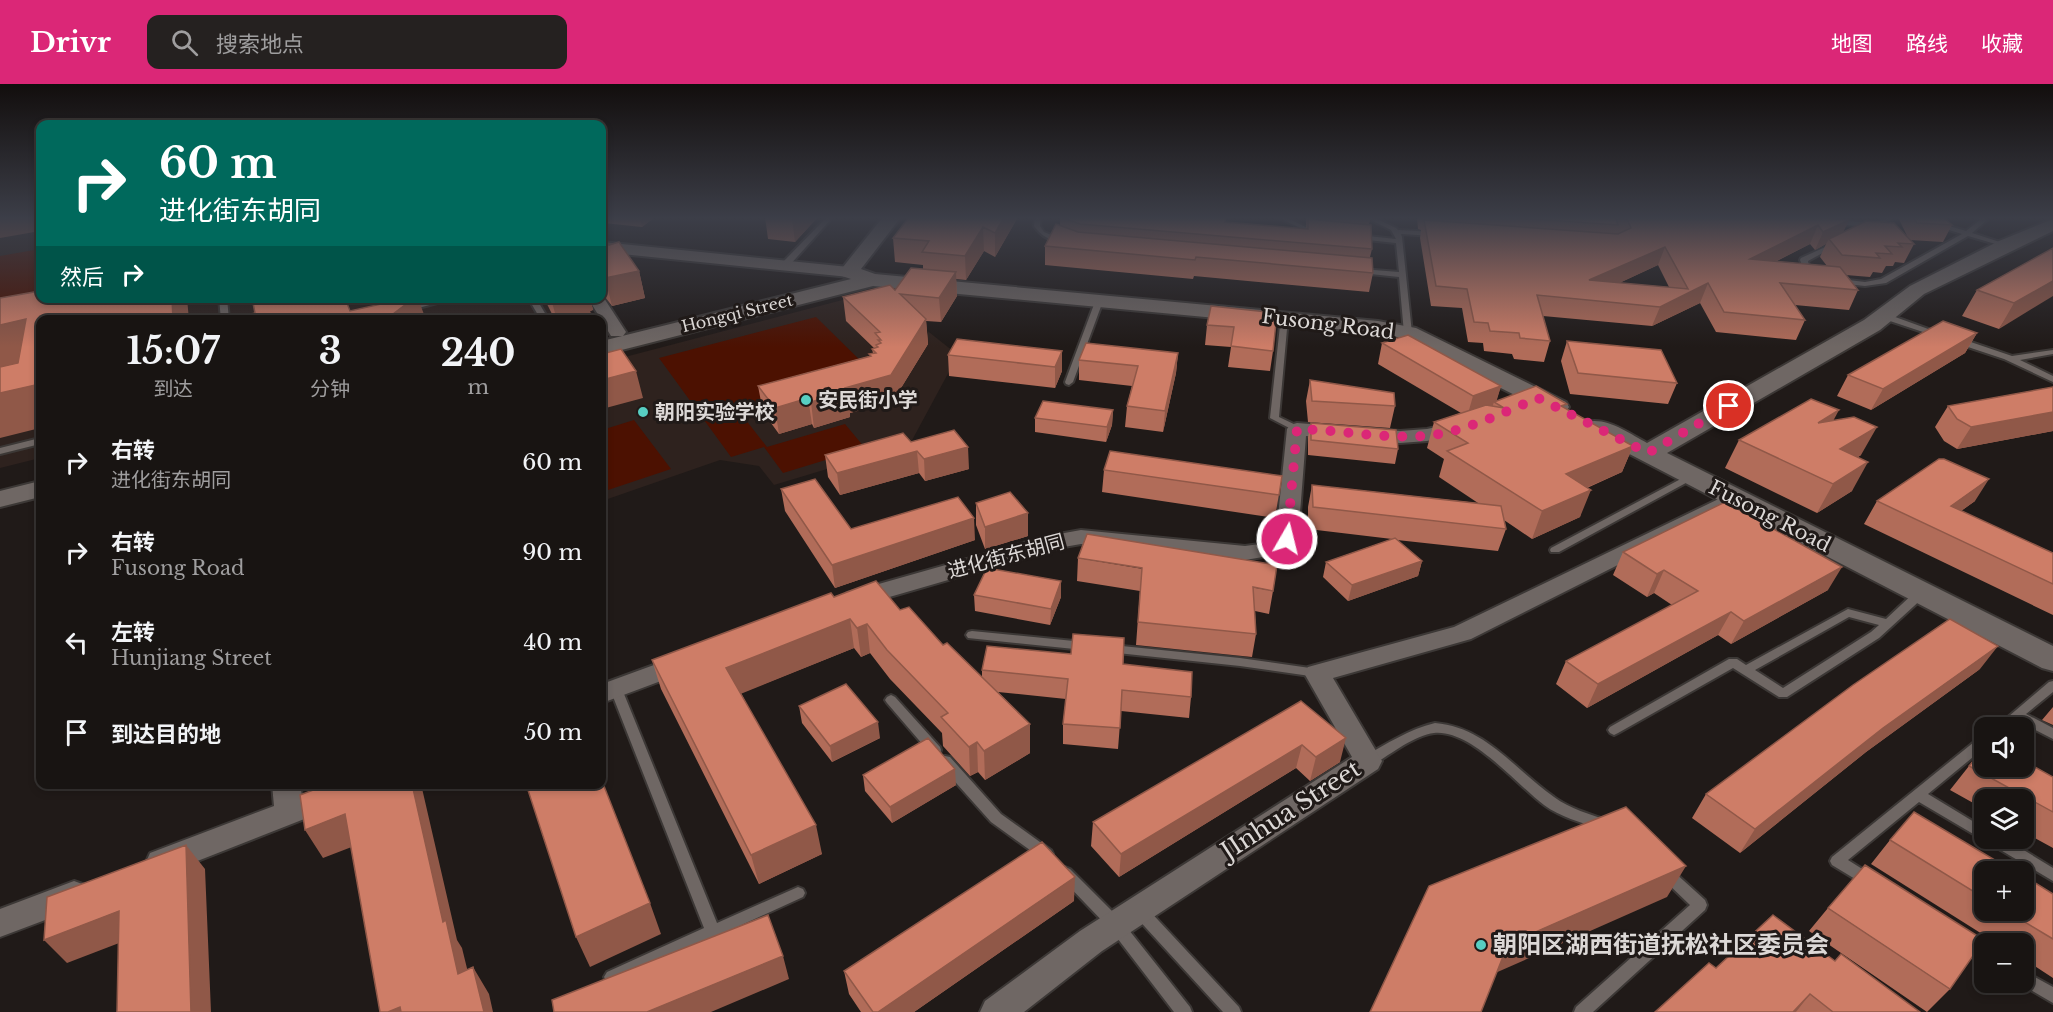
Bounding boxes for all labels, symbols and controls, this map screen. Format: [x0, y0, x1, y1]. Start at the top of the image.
search box [147, 15, 567, 69]
text: Drivr [30, 25, 111, 60]
icon: search [168, 26, 201, 59]
text: 搜索地点 [216, 31, 304, 58]
text: 地图 [1831, 31, 1873, 57]
text: 路线 [1906, 31, 1948, 57]
text: 收藏 [1981, 31, 2023, 57]
text: 60 m [159, 137, 277, 189]
icon: right [60, 144, 138, 222]
text: 进化街东胡同 [159, 194, 321, 227]
icon: right [116, 258, 149, 291]
text: 然后 [60, 264, 104, 291]
street label: Hongqi Street [679, 290, 795, 336]
street label: Fusong Road [1260, 304, 1396, 344]
text: 15:07 [127, 329, 220, 374]
text: 3 [319, 329, 342, 374]
text: 240 [441, 331, 515, 376]
text: m [467, 375, 489, 399]
text: 到达 [153, 377, 193, 401]
text: 分钟 [310, 377, 350, 401]
pin [1703, 380, 1754, 431]
place label: 安民街小学 [818, 388, 918, 412]
icon: arrive [1712, 389, 1745, 422]
marker: 安民街小学 [799, 393, 813, 407]
place label: 朝阳实验学校 [655, 400, 775, 424]
marker: 朝阳实验学校 [636, 405, 650, 419]
text: 右转 [111, 437, 155, 464]
icon: right [60, 446, 93, 479]
text: 60 m [522, 449, 582, 476]
text: 进化街东胡同 [111, 468, 231, 492]
street label: Fusong Road [1705, 475, 1835, 557]
position arrow [1255, 507, 1319, 571]
text: 右转 [111, 529, 155, 556]
street label: 进化街东胡同 [945, 529, 1067, 583]
icon: right [60, 536, 93, 569]
text: 90 m [522, 539, 582, 566]
text: Fusong Road [111, 556, 244, 580]
text: 左转 [111, 619, 155, 646]
icon: left [60, 626, 93, 659]
text: 40 m [524, 629, 582, 656]
text: Hunjiang Street [111, 646, 272, 670]
icon: arrive [60, 716, 93, 749]
map controls [1974, 717, 2034, 993]
button: sound [1974, 717, 2034, 777]
text: 50 m [524, 719, 582, 746]
text: 到达目的地 [111, 721, 221, 748]
street label: JInhua Street [1213, 754, 1366, 867]
button: layers [1974, 789, 2034, 849]
button: + [1974, 861, 2034, 921]
place label: 朝阳区湖西街道抚松社区委员会 [1493, 930, 1829, 959]
button: − [1974, 933, 2034, 993]
marker: 朝阳区湖西街道抚松社区委员会 [1474, 938, 1488, 952]

